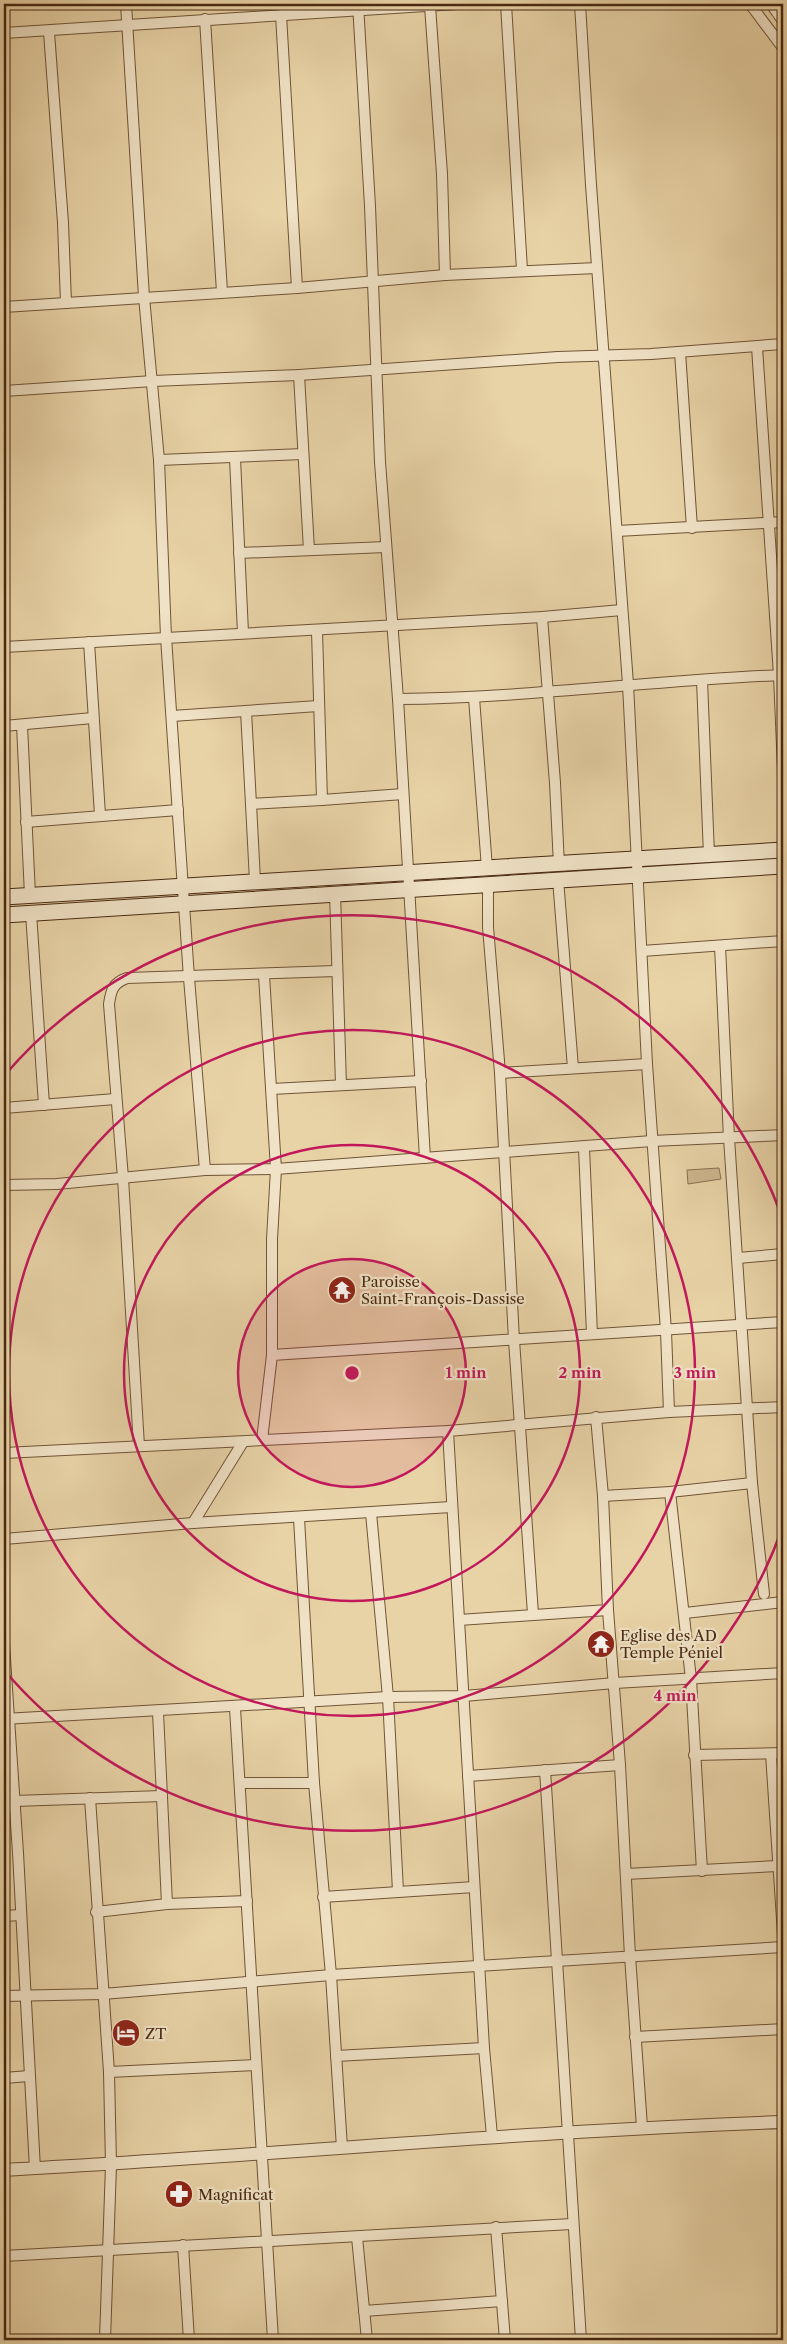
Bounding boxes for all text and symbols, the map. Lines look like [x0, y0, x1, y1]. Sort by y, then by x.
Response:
place label: Paroisse Saint-François-Dassise [361, 1272, 525, 1308]
temple icon: Paroisse Saint-François-Dassise [327, 1275, 357, 1305]
text: 1 min [445, 1363, 487, 1382]
text: 2 min [558, 1363, 602, 1382]
text: 3 min [674, 1363, 717, 1382]
centre of rings [343, 1364, 361, 1382]
place label: Eglise des AD Temple Péniel [620, 1626, 724, 1662]
temple icon: Eglise des AD Temple Péniel [586, 1629, 616, 1659]
text: 4 min [653, 1686, 697, 1705]
hotel icon: ZT [111, 2018, 141, 2048]
place label: ZT [145, 2024, 167, 2043]
pharmacy icon: Magnificat [164, 2179, 194, 2209]
place label: Magnificat [198, 2185, 274, 2204]

